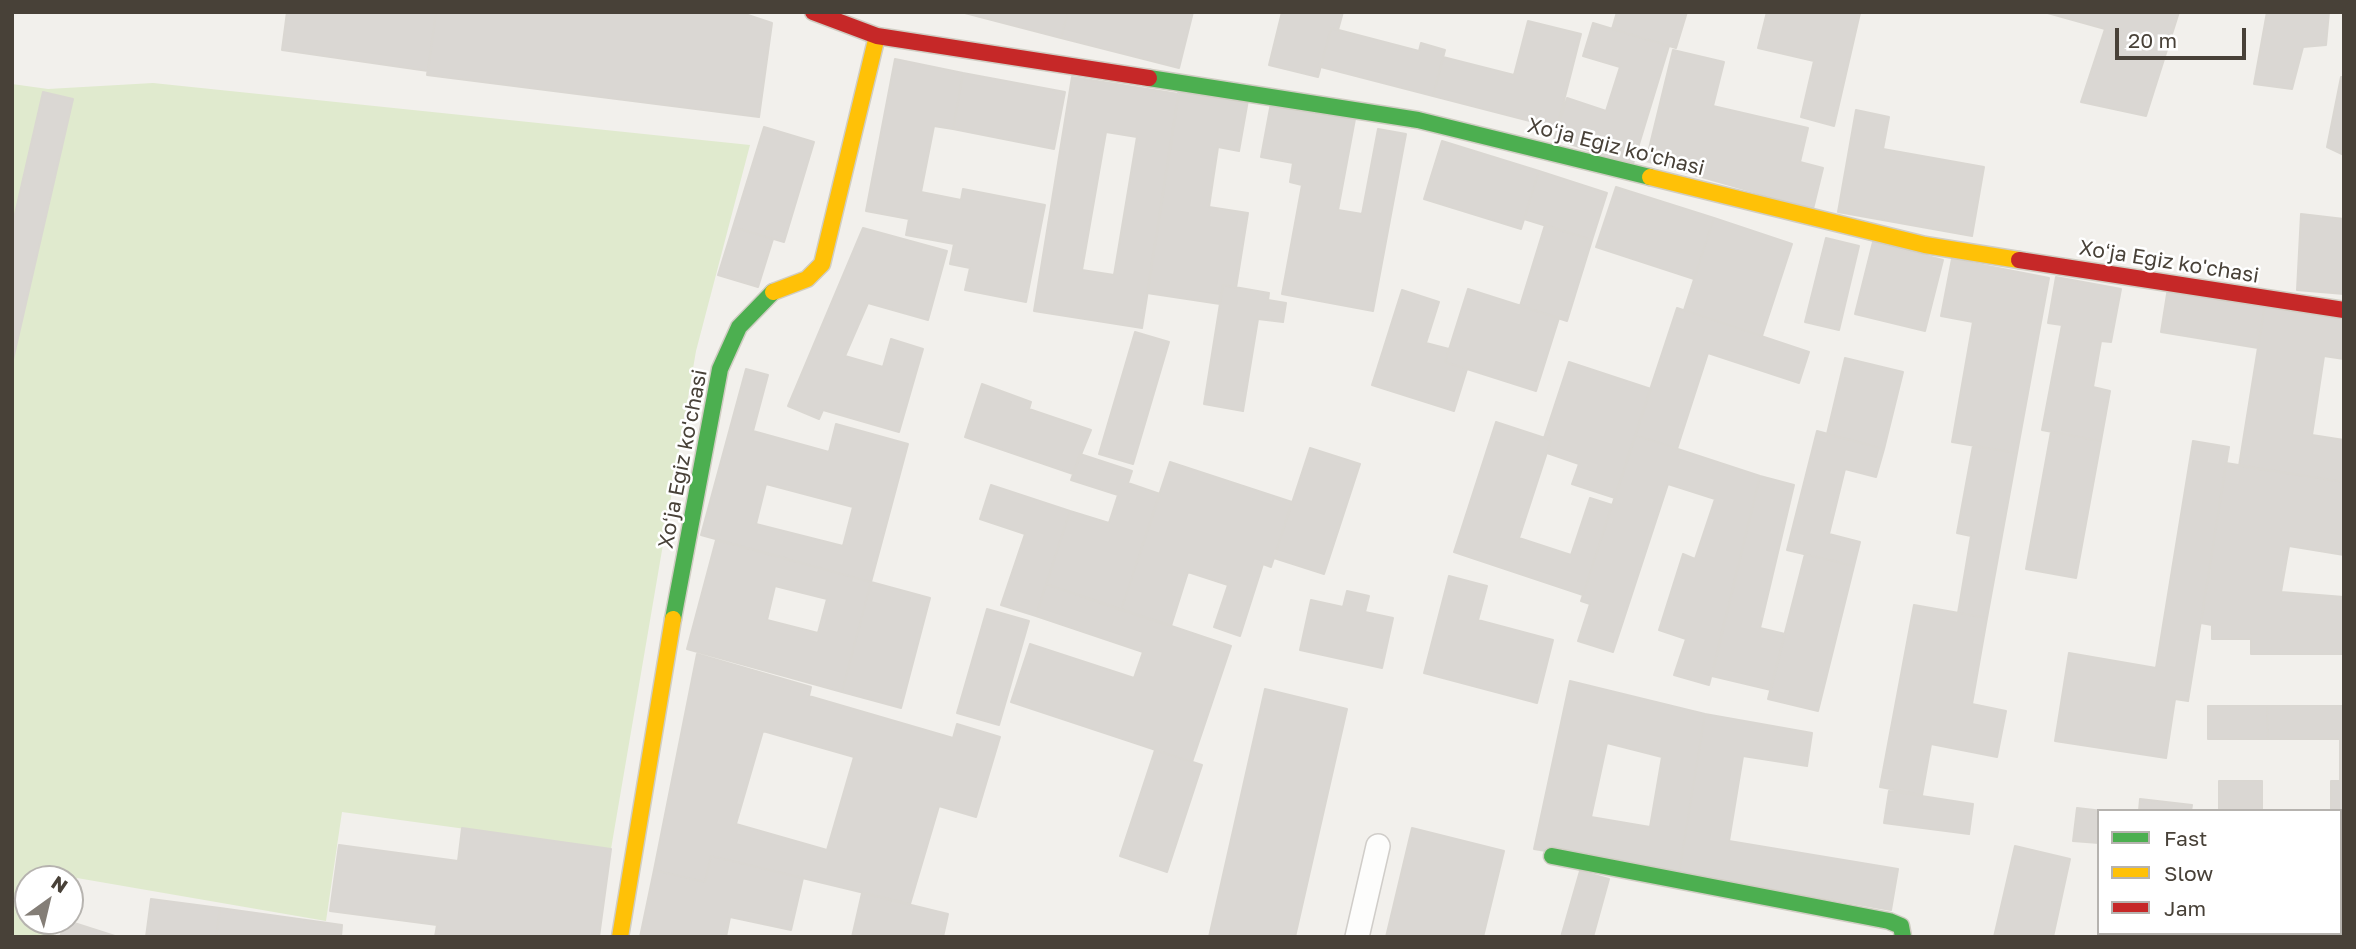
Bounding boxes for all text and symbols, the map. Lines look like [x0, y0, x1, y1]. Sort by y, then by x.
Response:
scale bar [2118, 14, 2249, 58]
text: 20 m [2128, 27, 2177, 53]
street label: Xoʻja Egiz ko'chasi [1525, 113, 1707, 181]
street label: Xoʻja Egiz ko'chasi [2077, 235, 2261, 289]
street label: Xoʻja Egiz ko'chasi [653, 367, 713, 551]
legend [2097, 809, 2342, 935]
text: Fast [2164, 825, 2207, 851]
text: Slow [2164, 860, 2213, 886]
north arrow [14, 865, 84, 935]
text: N [47, 870, 72, 897]
text: Jam [2164, 895, 2206, 921]

